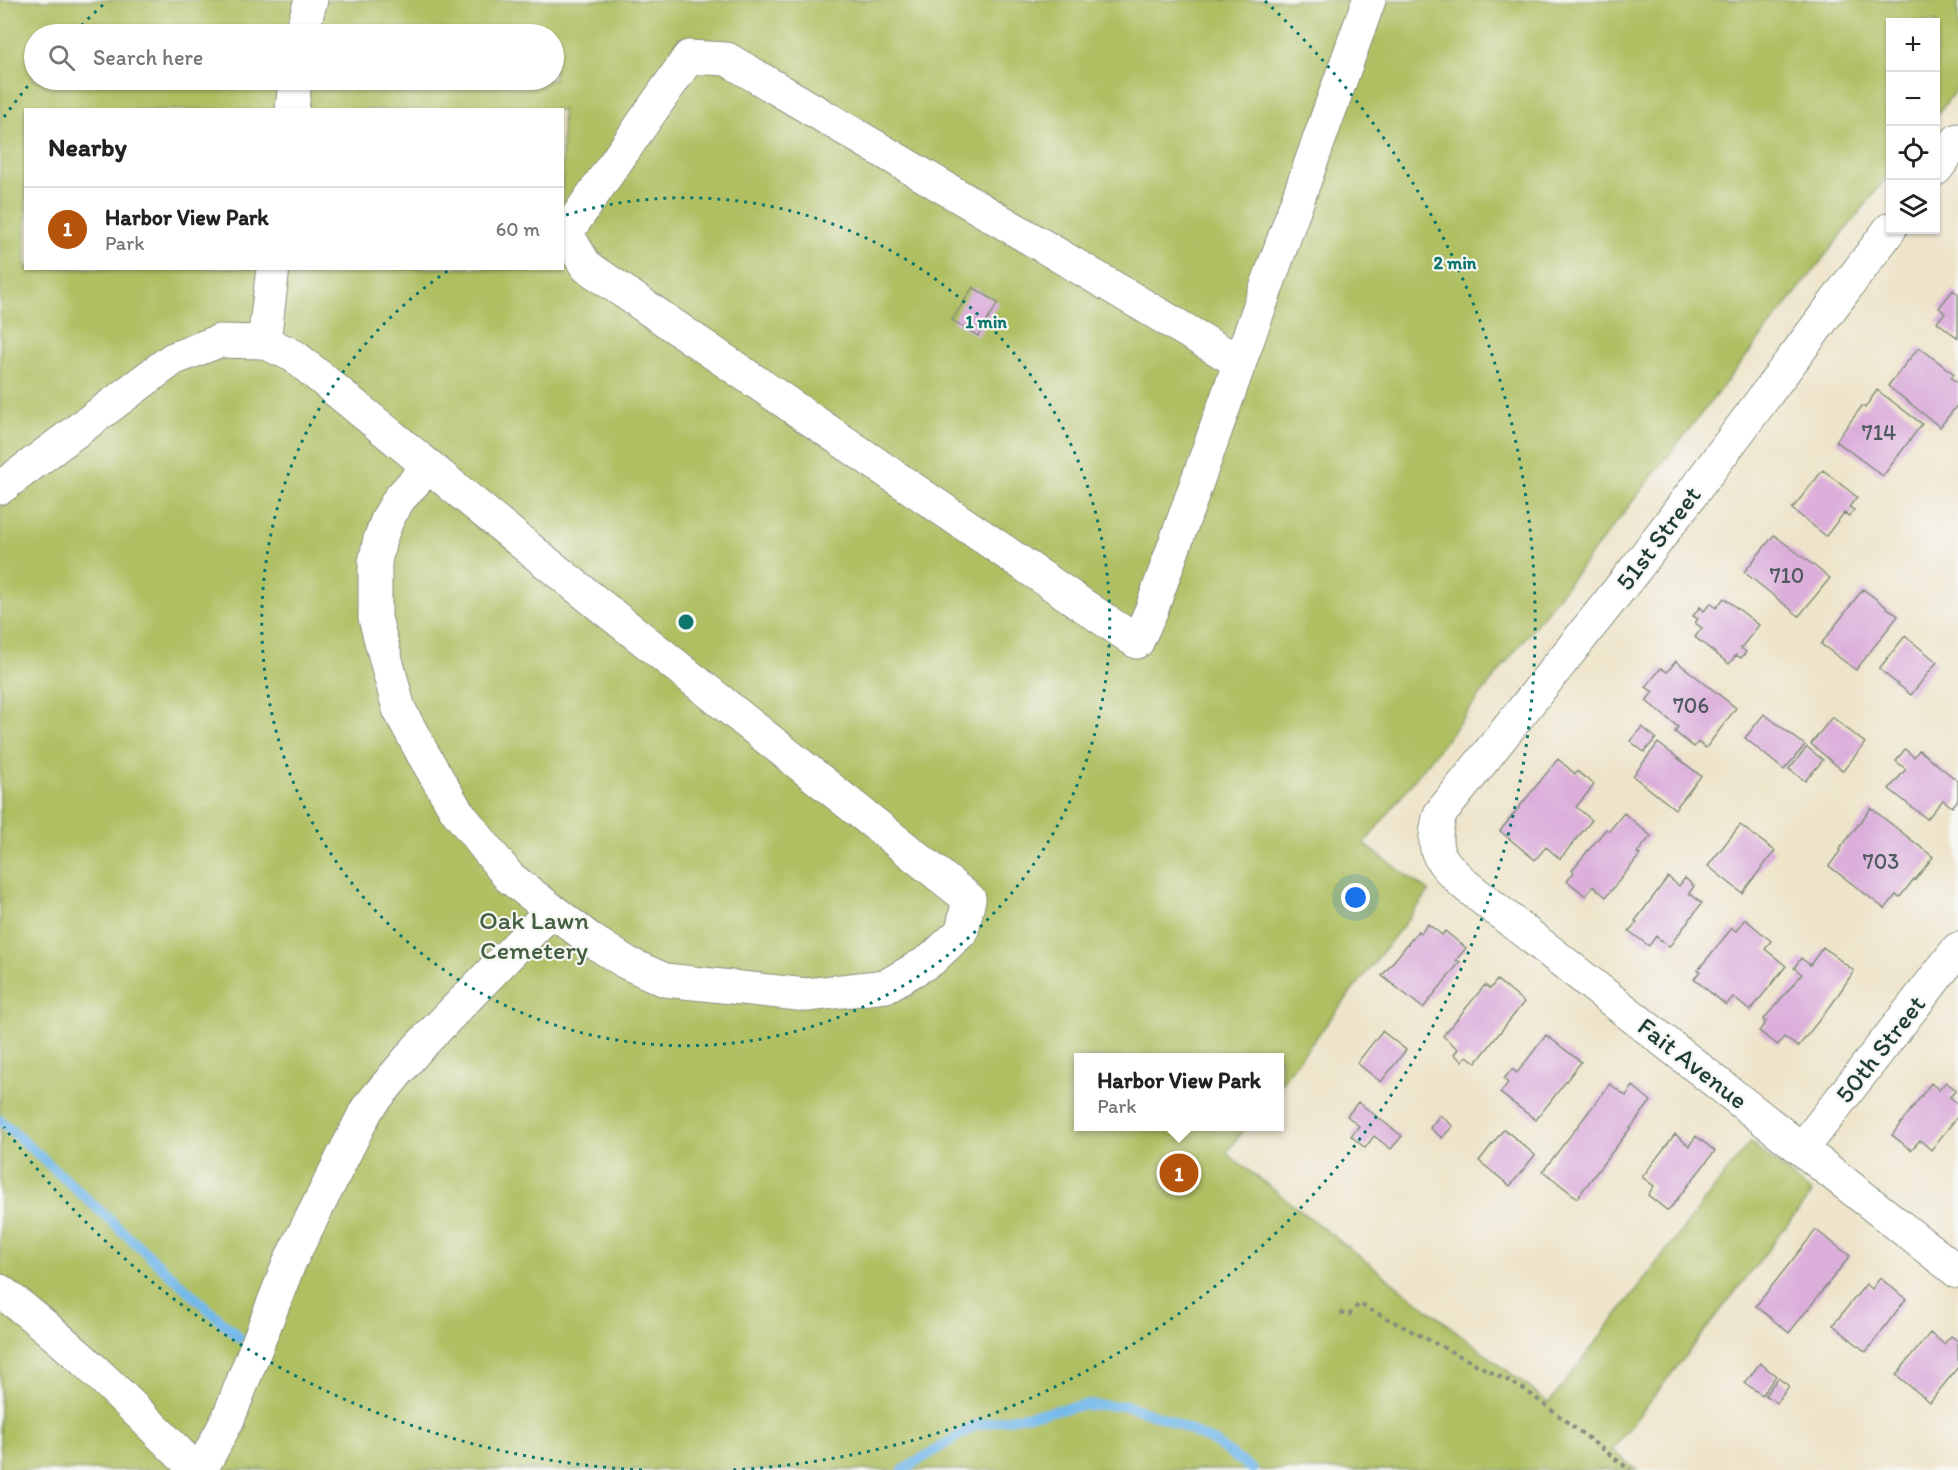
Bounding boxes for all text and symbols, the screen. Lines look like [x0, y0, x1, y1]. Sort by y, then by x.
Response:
map controls [1886, 18, 1940, 234]
button: + [1886, 18, 1940, 72]
search box [24, 24, 564, 90]
icon: search [45, 41, 78, 74]
text: Search here [93, 44, 203, 71]
button: − [1886, 72, 1940, 126]
button: locate [1886, 126, 1940, 180]
text: Nearby [48, 131, 127, 163]
button: layers [1886, 180, 1940, 234]
text: Harbor View Park [105, 204, 269, 231]
text: 1 [63, 217, 72, 241]
text: 60 m [496, 217, 540, 241]
text: Park [105, 231, 144, 255]
text: 2 min [1434, 252, 1477, 274]
text: 1 min [965, 311, 1007, 333]
house number: 714 [1862, 419, 1896, 446]
street label: 51st Street [1608, 479, 1708, 596]
house number: 710 [1770, 562, 1804, 589]
centre of rings [676, 612, 696, 632]
house number: 706 [1673, 692, 1709, 719]
house number: 703 [1863, 848, 1899, 875]
your location [1341, 883, 1370, 912]
park label: Oak Lawn Cemetery [479, 904, 589, 966]
street label: 50th Street [1828, 989, 1932, 1109]
street label: Fait Avenue [1632, 1010, 1754, 1116]
popup [1074, 1053, 1284, 1131]
text: Harbor View Park [1097, 1067, 1261, 1094]
text: Park [1097, 1094, 1136, 1118]
pin: 1 [1160, 1150, 1198, 1196]

